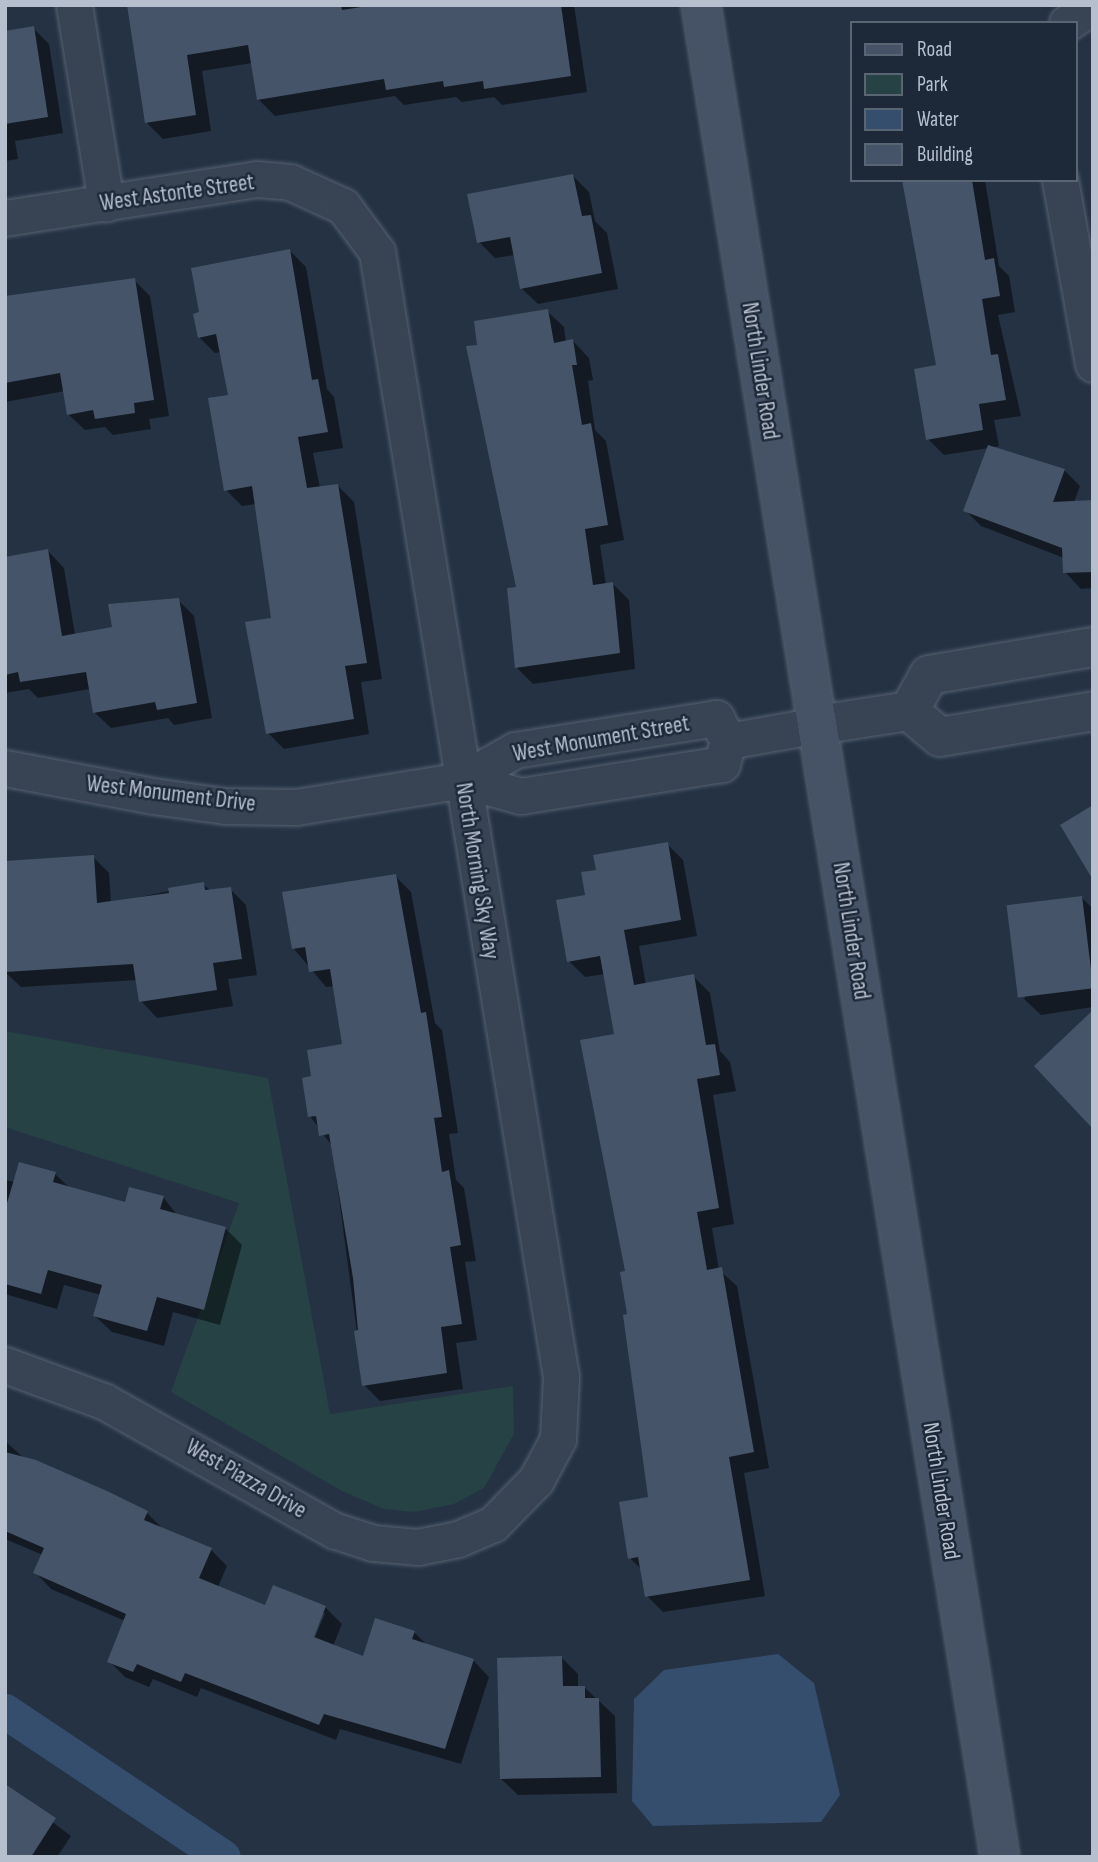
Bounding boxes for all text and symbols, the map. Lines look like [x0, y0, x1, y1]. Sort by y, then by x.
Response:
legend [850, 21, 1077, 182]
text: Road [917, 37, 952, 62]
text: Park [917, 72, 948, 97]
text: Water [917, 107, 959, 132]
text: Building [917, 142, 973, 167]
street label: West Astonte Street [98, 169, 256, 217]
street label: North Linder Road [736, 300, 784, 442]
street label: West Monument Street [511, 710, 691, 768]
street label: West Monument Drive [85, 770, 257, 818]
street label: North Morning Sky Way [449, 781, 505, 961]
street label: North Linder Road [827, 860, 875, 1002]
street label: North Linder Road [917, 1420, 965, 1562]
street label: West Piazza Drive [181, 1433, 311, 1525]

